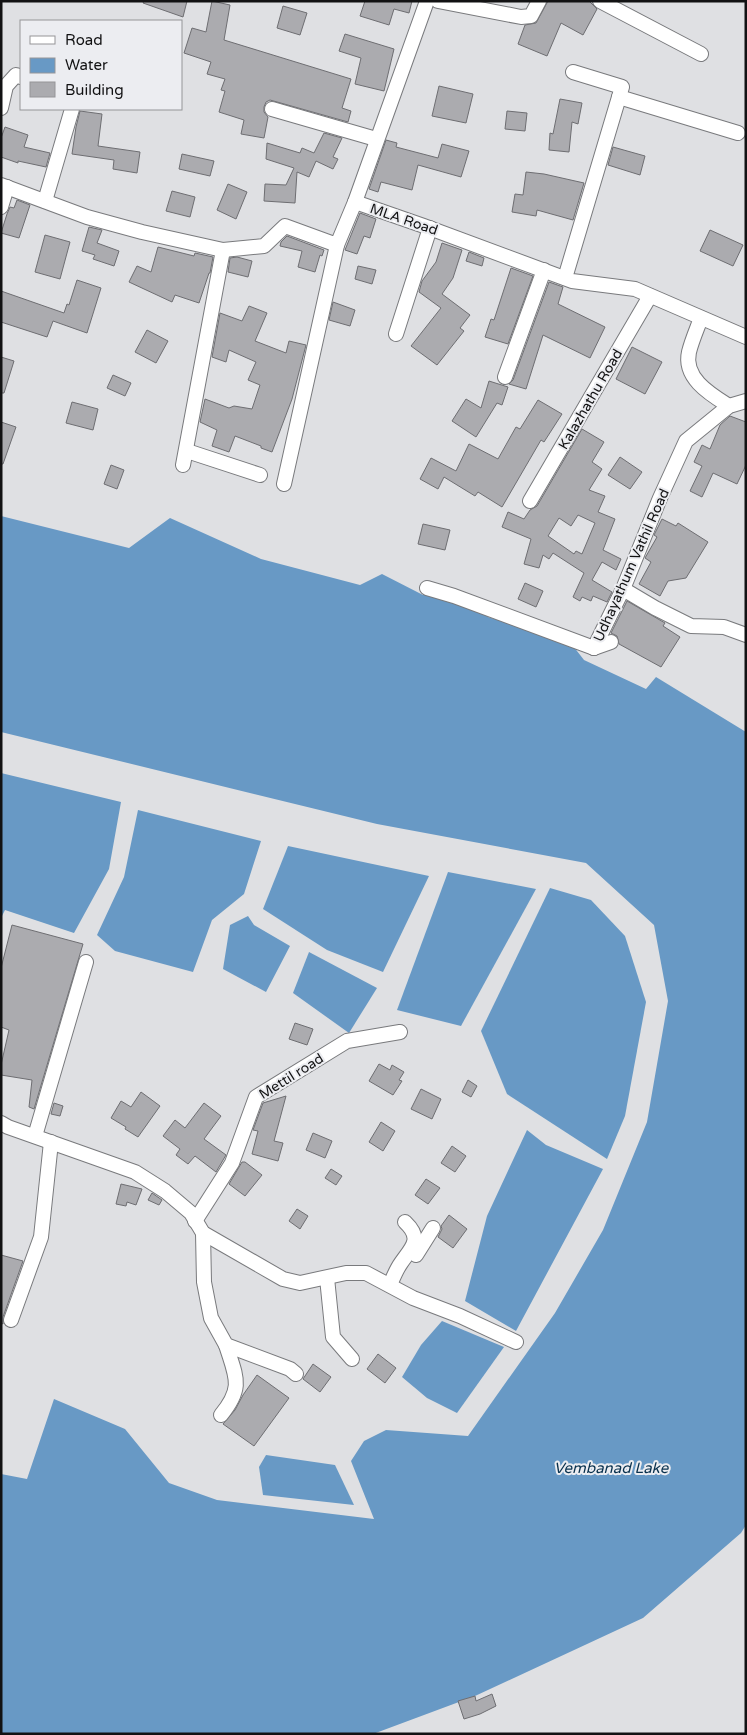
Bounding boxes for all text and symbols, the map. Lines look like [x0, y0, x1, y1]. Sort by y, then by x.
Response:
legend [20, 20, 182, 110]
text: Road [65, 31, 103, 49]
text: Water [65, 56, 108, 74]
text: Building [65, 81, 124, 99]
street label: MLA Road [368, 200, 440, 239]
street label: Kalazhathu Road [555, 346, 626, 452]
street label: Udhayathum Vathil Road [590, 486, 673, 644]
street label: Mettil road [256, 1050, 327, 1103]
water label: Vembanad Lake [554, 1459, 670, 1477]

